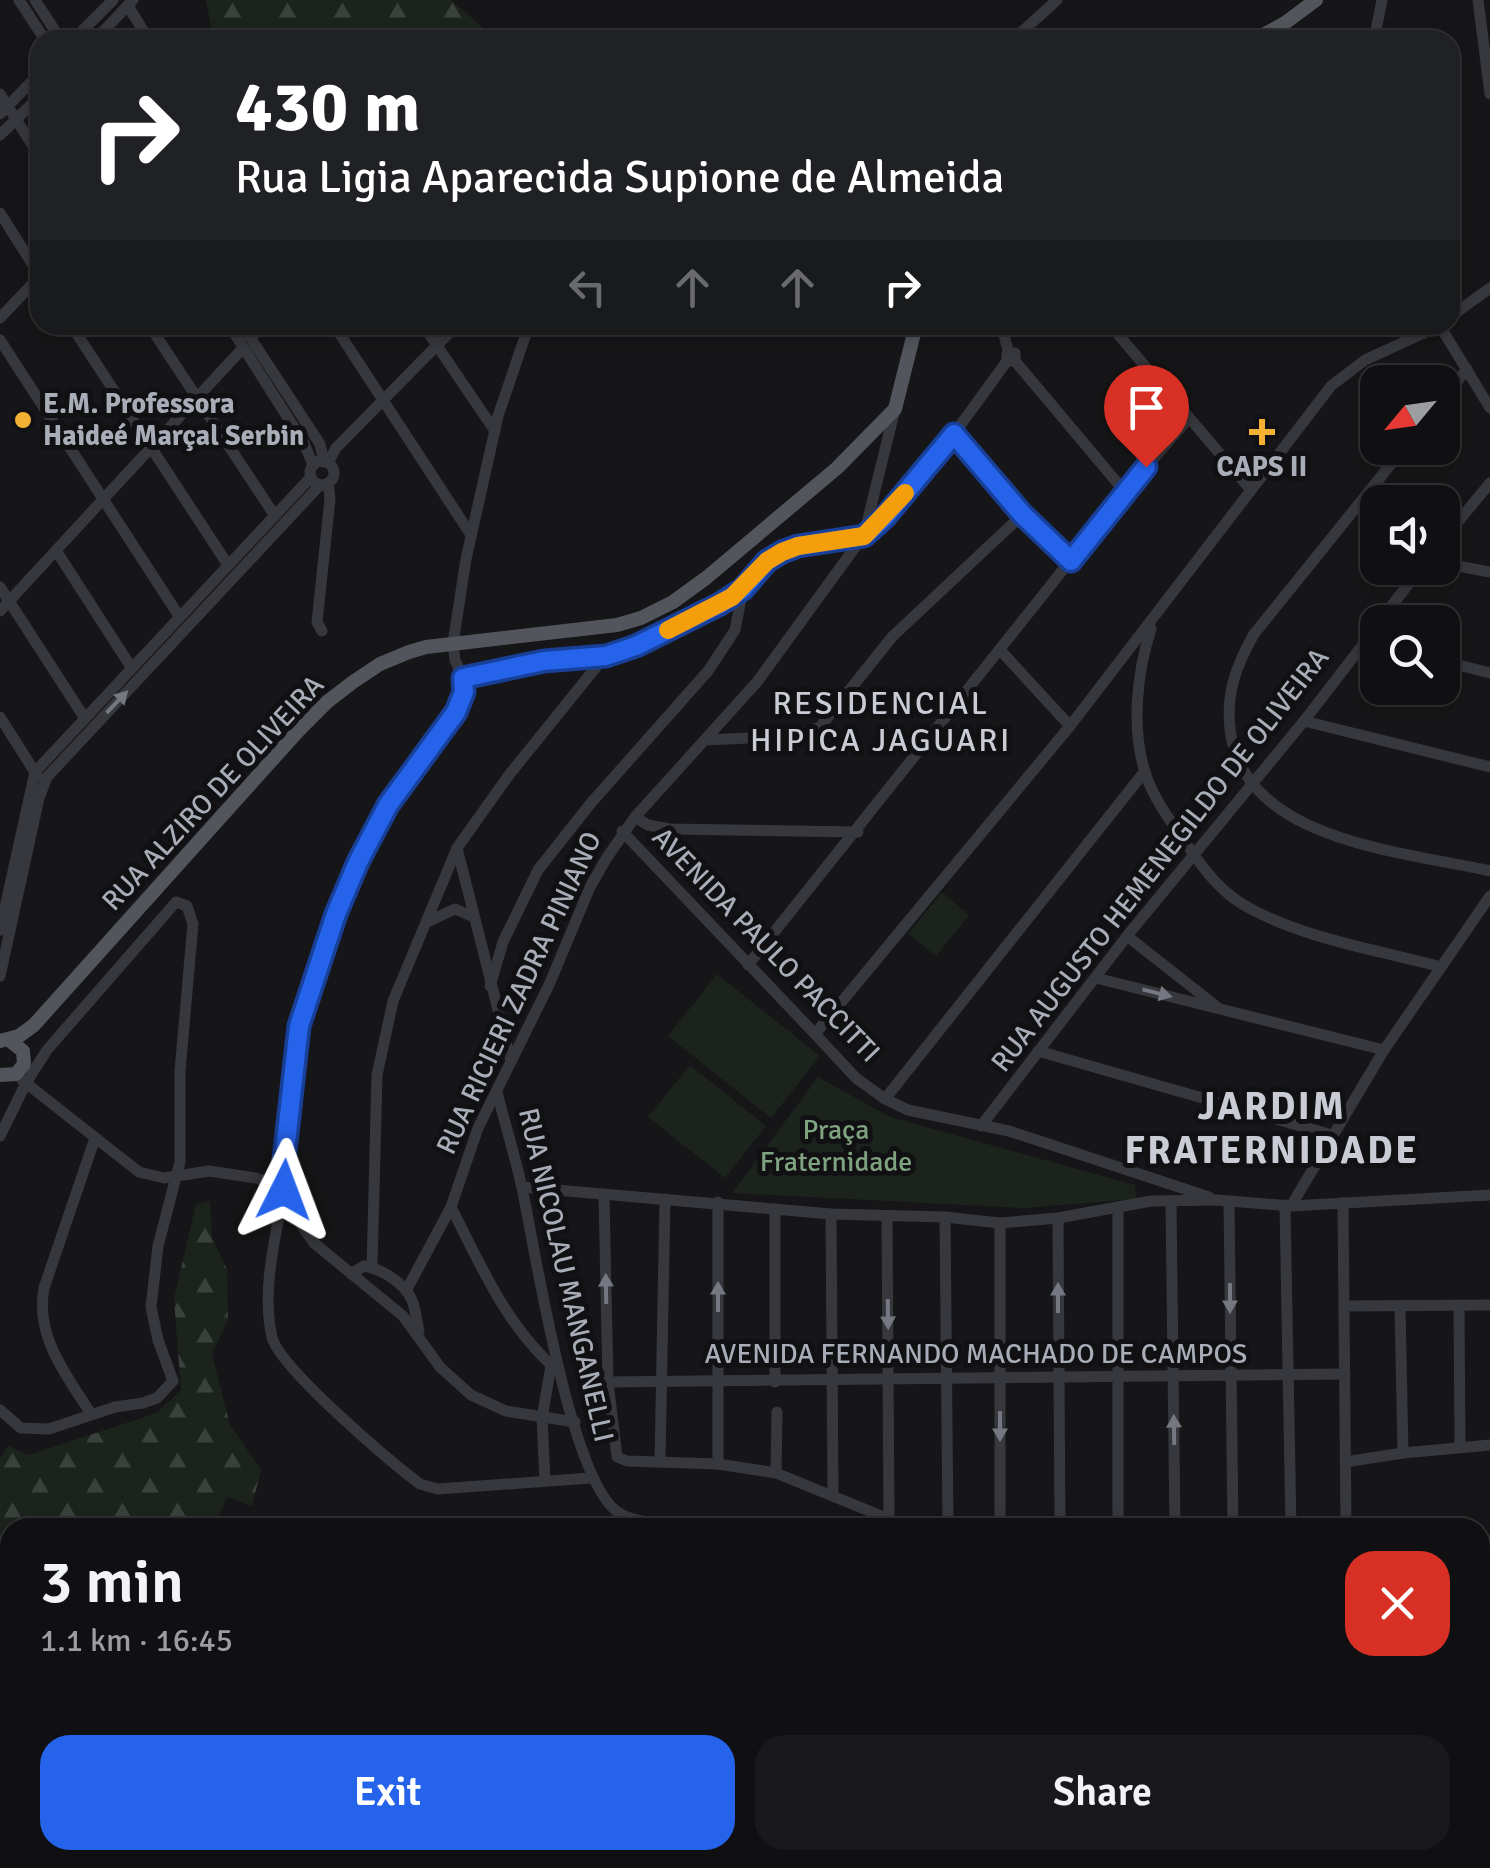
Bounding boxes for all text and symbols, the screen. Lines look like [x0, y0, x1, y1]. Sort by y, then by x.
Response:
text: 430 m [235, 64, 420, 150]
icon: right [70, 70, 200, 200]
text: Rua Ligia Aparecida Supione de Almeida [235, 150, 1004, 205]
icon: left [560, 260, 615, 315]
icon: ahead [665, 260, 720, 315]
icon: ahead [770, 260, 825, 315]
icon: right [875, 260, 930, 315]
pin [1104, 365, 1189, 468]
north arrow [1360, 365, 1460, 465]
map controls [1360, 365, 1460, 705]
icon: arrive [1119, 380, 1174, 435]
place label: E.M. Professora Haideé Marçal Serbin [43, 387, 304, 453]
marker: E.M. Professora Haideé Marçal Serbin [12, 409, 34, 431]
marker: CAPS II [1249, 419, 1275, 445]
place label: CAPS II [1217, 450, 1307, 484]
button: sound [1360, 485, 1460, 585]
button: search [1360, 605, 1460, 705]
street label: RUA AUGUSTO HEMENEGILDO DE OLIVEIRA [984, 641, 1336, 1079]
street label: RUA ALZIRO DE OLIVEIRA [95, 668, 331, 918]
district label: RESIDENCIAL HIPICA JAGUARI [750, 684, 1012, 760]
one-way arrow [105, 691, 128, 715]
street label: AVENIDA PAULO PACCITTI [645, 821, 887, 1069]
street label: RUA RICIERI ZADRA PINIANO [429, 826, 609, 1160]
one-way arrow [1142, 986, 1173, 1001]
district label: JARDIM FRATERNIDADE [1125, 1083, 1419, 1174]
street label: RUA NICOLAU MANGANELLI [511, 1105, 621, 1445]
park label: Praça Fraternidade [760, 1113, 912, 1179]
position arrow [232, 1138, 336, 1242]
one-way arrow [597, 1272, 613, 1304]
one-way arrow [710, 1280, 726, 1312]
one-way arrow [1050, 1282, 1066, 1314]
one-way arrow [1222, 1283, 1238, 1315]
one-way arrow [880, 1298, 896, 1330]
street label: AVENIDA FERNANDO MACHADO DE CAMPOS [705, 1337, 1247, 1371]
one-way arrow [992, 1410, 1008, 1442]
one-way arrow [1166, 1414, 1182, 1446]
text: 3 min [40, 1546, 184, 1620]
button: close [1345, 1551, 1450, 1656]
text: 1.1 km · 16:45 [40, 1621, 233, 1660]
button: Exit [40, 1735, 735, 1850]
button: Share [755, 1735, 1450, 1850]

